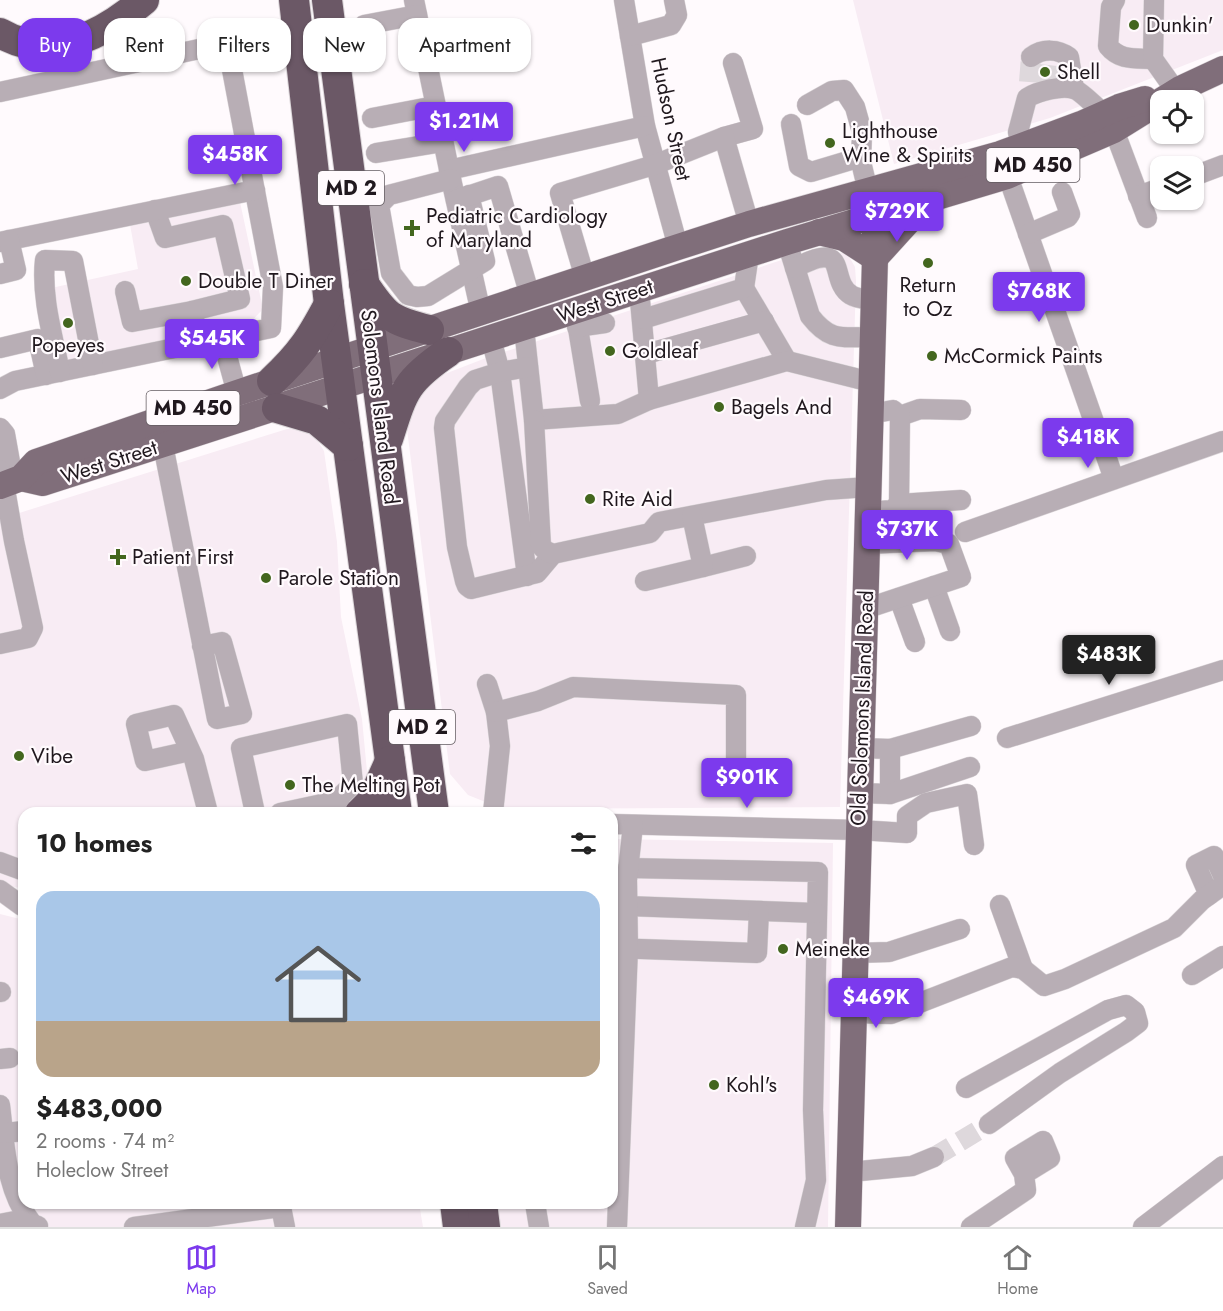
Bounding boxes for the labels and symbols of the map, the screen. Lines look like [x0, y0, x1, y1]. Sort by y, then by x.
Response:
place label: Dunkin' [1146, 10, 1213, 40]
marker: Dunkin' [1127, 18, 1141, 32]
street label: Hudson Street [643, 55, 699, 183]
place label: Shell [1057, 57, 1100, 87]
marker: Shell [1038, 65, 1052, 79]
pin: $1.21M [415, 102, 513, 153]
place label: Lighthouse Wine & Spirits [842, 116, 972, 170]
pin: $458K [193, 135, 277, 186]
marker: Lighthouse Wine & Spirits [823, 136, 837, 150]
road number: MD 450 [986, 148, 1080, 182]
road number: MD 2 [318, 171, 384, 205]
pin: $729K [855, 192, 939, 243]
place label: Pediatric Cardiology of Maryland [426, 201, 608, 255]
marker: Pediatric Cardiology of Maryland [403, 219, 421, 237]
marker: Return to Oz [921, 256, 935, 270]
place label: Double T Diner [198, 266, 334, 296]
place label: Return to Oz [900, 270, 956, 324]
street label: West Street [553, 271, 657, 331]
pin: $768K [997, 272, 1081, 323]
marker: Double T Diner [179, 274, 193, 288]
street label: Solomons Island Road [353, 308, 407, 506]
marker: Popeyes [61, 316, 75, 330]
pin: $545K [170, 319, 254, 370]
place label: Popeyes [31, 330, 105, 360]
place label: Goldleaf [622, 336, 699, 366]
place label: McCormick Paints [944, 341, 1103, 371]
marker: Goldleaf [603, 344, 617, 358]
marker: McCormick Paints [925, 349, 939, 363]
road number: MD 450 [146, 391, 240, 425]
place label: Bagels And [731, 392, 832, 422]
marker: Bagels And [712, 400, 726, 414]
pin: $418K [1046, 418, 1130, 469]
street label: West Street [57, 432, 161, 492]
place label: Rite Aid [602, 484, 673, 514]
marker: Rite Aid [583, 492, 597, 506]
pin: $737K [865, 510, 949, 561]
place label: Patient First [132, 542, 233, 572]
marker: Patient First [109, 548, 127, 566]
place label: Parole Station [278, 563, 399, 593]
marker: Parole Station [259, 571, 273, 585]
street label: Old Solomons Island Road [843, 590, 881, 826]
pin: $483K [1067, 635, 1151, 686]
road number: MD 2 [389, 710, 455, 744]
place label: Vibe [31, 741, 73, 771]
marker: Vibe [12, 749, 26, 763]
pin: $901K [705, 758, 789, 809]
place label: The Melting Pot [302, 770, 440, 800]
marker: The Melting Pot [283, 778, 297, 792]
place label: Meineke [795, 934, 870, 964]
marker: Meineke [776, 942, 790, 956]
pin: $469K [834, 978, 918, 1029]
place label: Kohl's [726, 1070, 777, 1100]
marker: Kohl's [707, 1078, 721, 1092]

